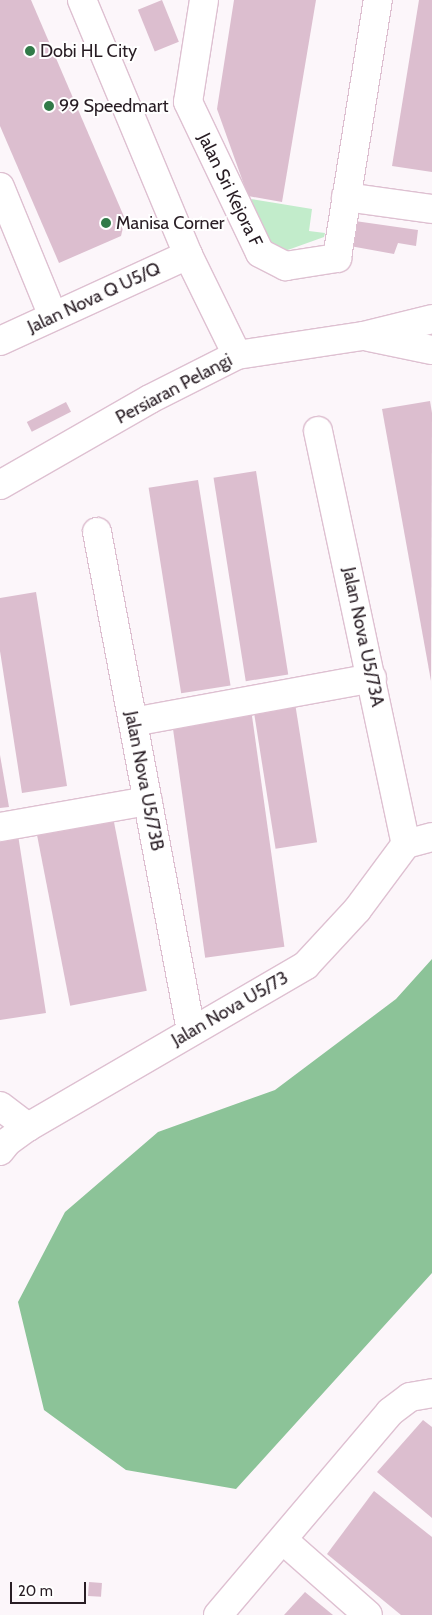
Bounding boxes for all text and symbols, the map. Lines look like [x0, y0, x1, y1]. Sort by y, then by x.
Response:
place label: Dobi HL City [40, 40, 137, 62]
marker: Dobi HL City [24, 45, 36, 57]
place label: 99 Speedmart [59, 95, 169, 117]
marker: 99 Speedmart [43, 100, 55, 112]
street label: Jalan Sri Kejora F [193, 129, 267, 251]
place label: Manisa Corner [116, 212, 225, 234]
marker: Manisa Corner [100, 217, 112, 229]
street label: Jalan Nova Q U5/Q [24, 258, 164, 338]
street label: Persiaran Pelangi [112, 349, 236, 429]
street label: Jalan Nova U5/73A [338, 565, 388, 709]
street label: Jalan Nova U5/73B [120, 709, 168, 853]
street label: Jalan Nova U5/73 [168, 967, 292, 1051]
scale bar [12, 1572, 89, 1604]
text: 20 m [18, 1582, 53, 1600]

